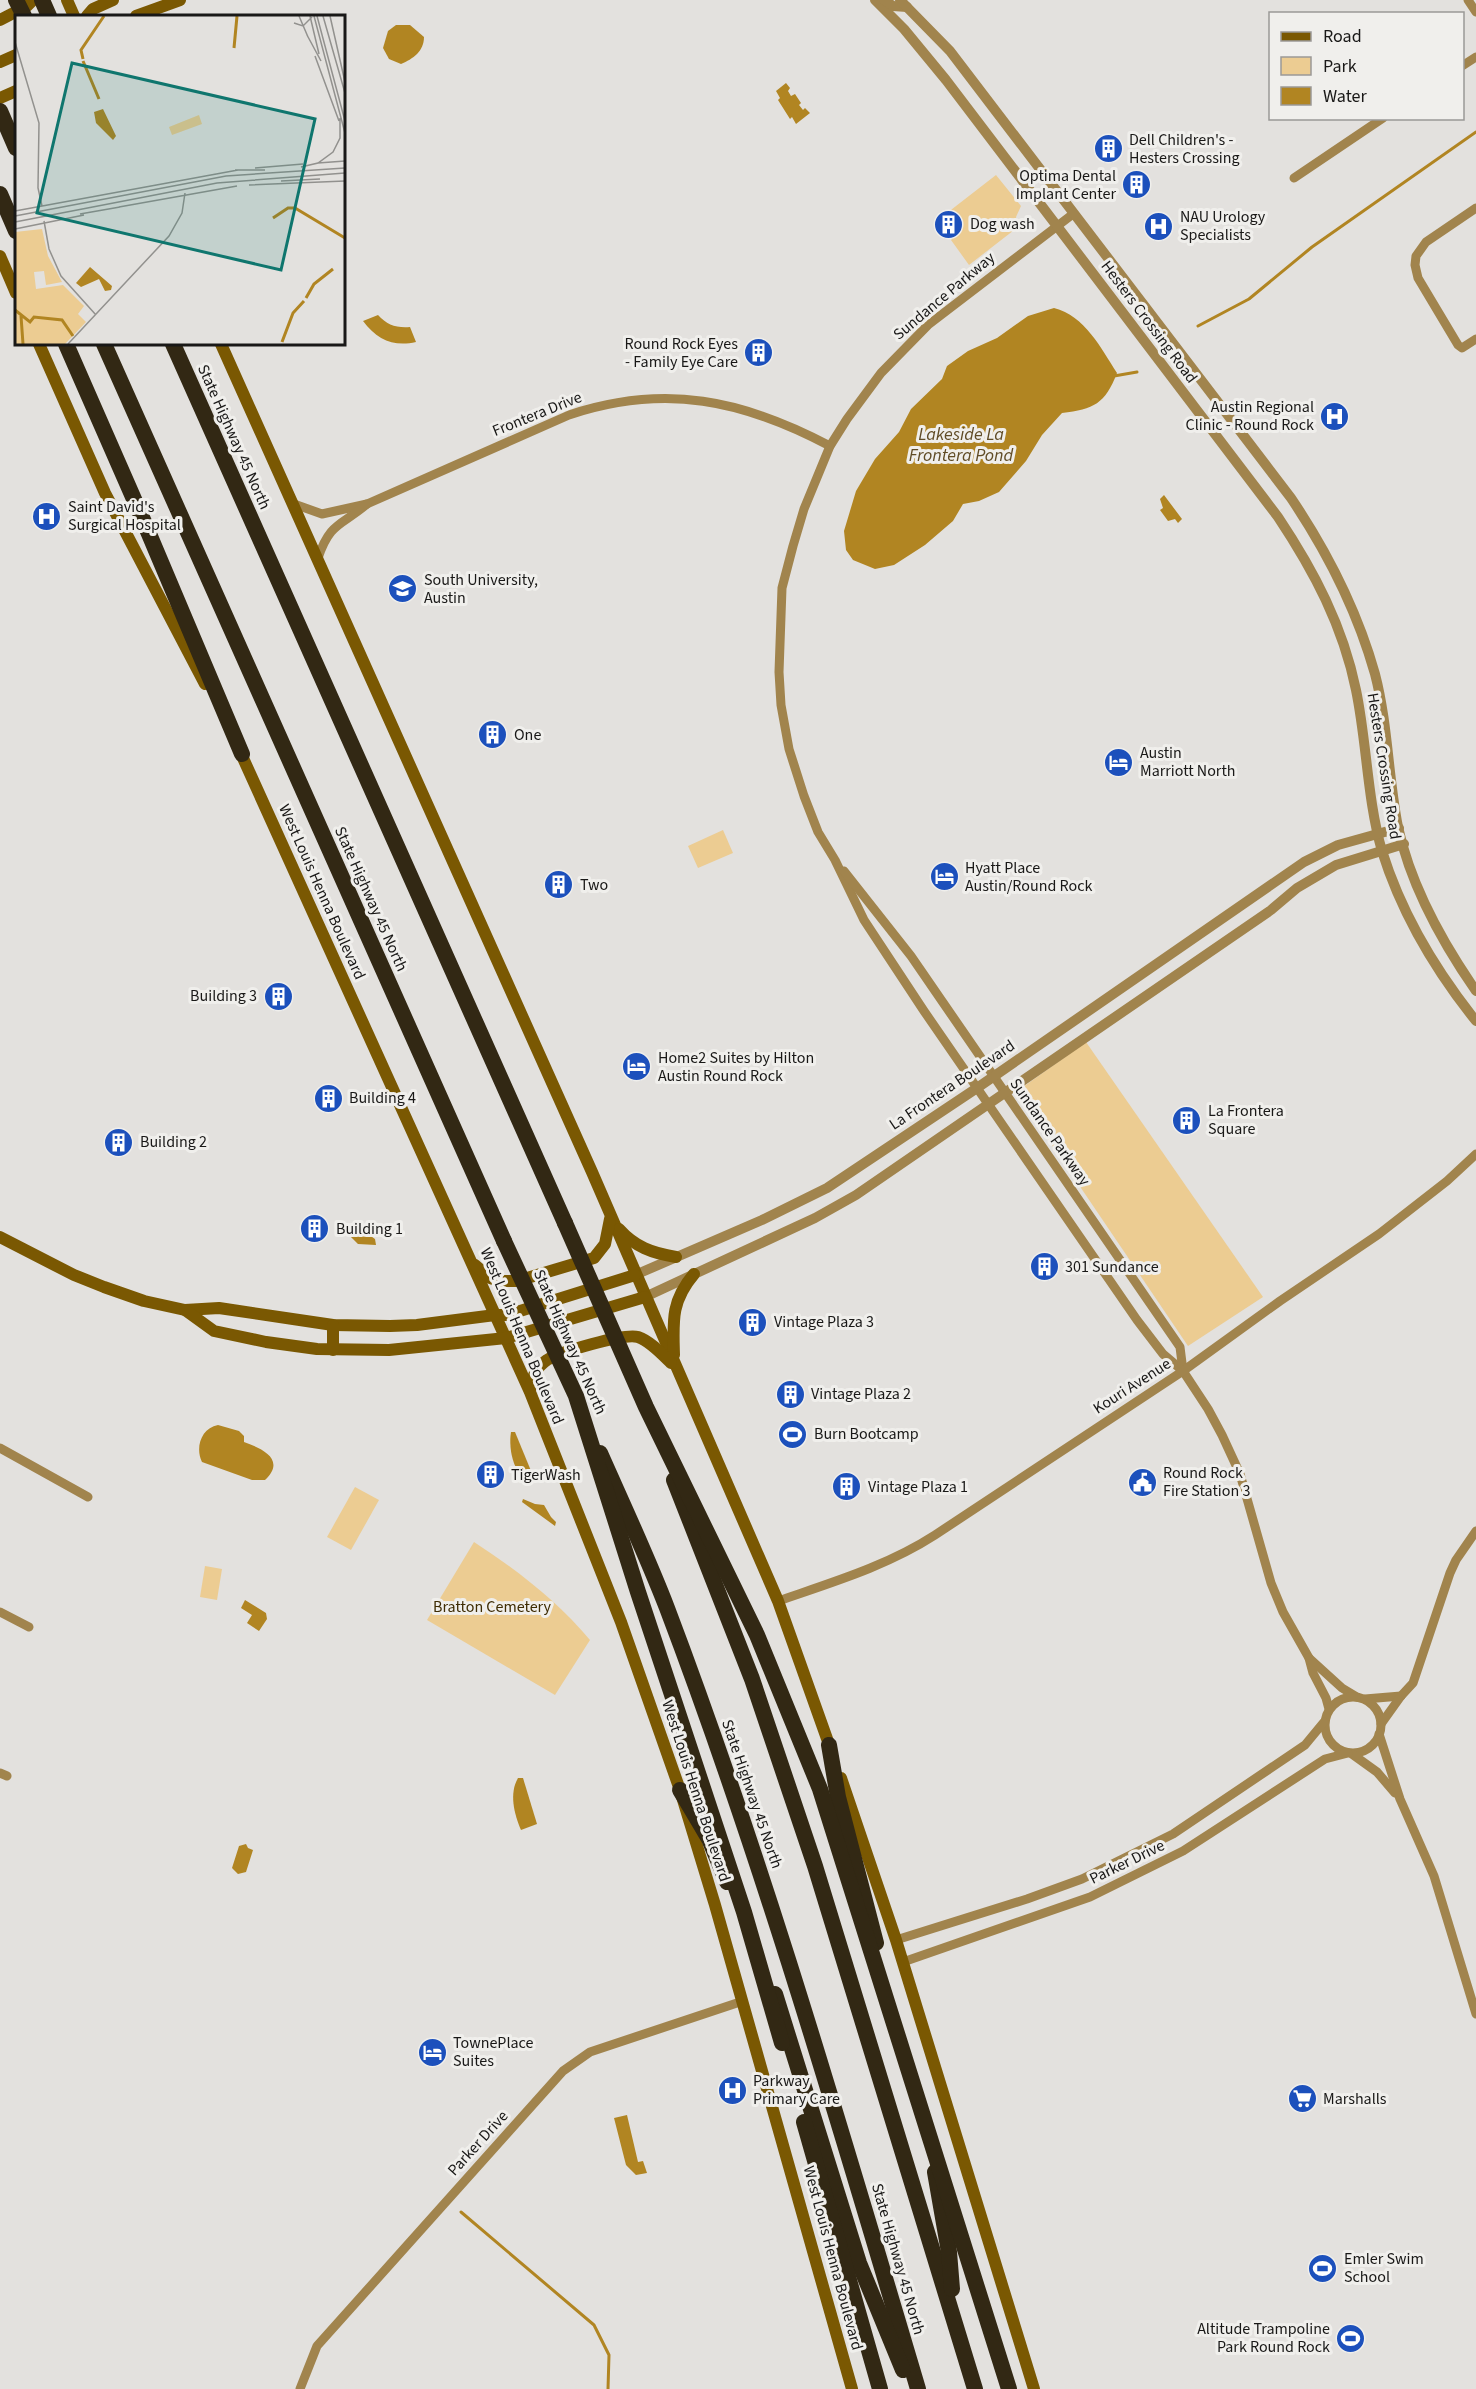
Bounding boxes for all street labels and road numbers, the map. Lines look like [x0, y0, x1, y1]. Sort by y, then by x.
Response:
street label: Sundance Parkway [888, 247, 1000, 345]
street label: Hesters Crossing Road [1096, 256, 1202, 388]
street label: State Highway 45 North [192, 361, 276, 513]
street label: Frontera Drive [489, 386, 585, 442]
street label: Hesters Crossing Road [1362, 691, 1406, 841]
street label: West Louis Henna Boulevard [273, 801, 371, 983]
street label: State Highway 45 North [329, 823, 413, 975]
street label: La Frontera Boulevard [885, 1035, 1019, 1135]
street label: Sundance Parkway [1005, 1074, 1096, 1191]
street label: West Louis Henna Boulevard [475, 1244, 569, 1428]
street label: State Highway 45 North [528, 1266, 612, 1418]
street label: Kouri Avenue [1089, 1353, 1175, 1419]
street label: West Louis Henna Boulevard [656, 1697, 736, 1885]
street label: State Highway 45 North [716, 1716, 788, 1872]
street label: Parker Drive [1086, 1834, 1168, 1890]
street label: Parker Drive [443, 2106, 513, 2180]
street label: West Louis Henna Boulevard [798, 2163, 868, 2353]
street label: State Highway 45 North [866, 2181, 930, 2337]

